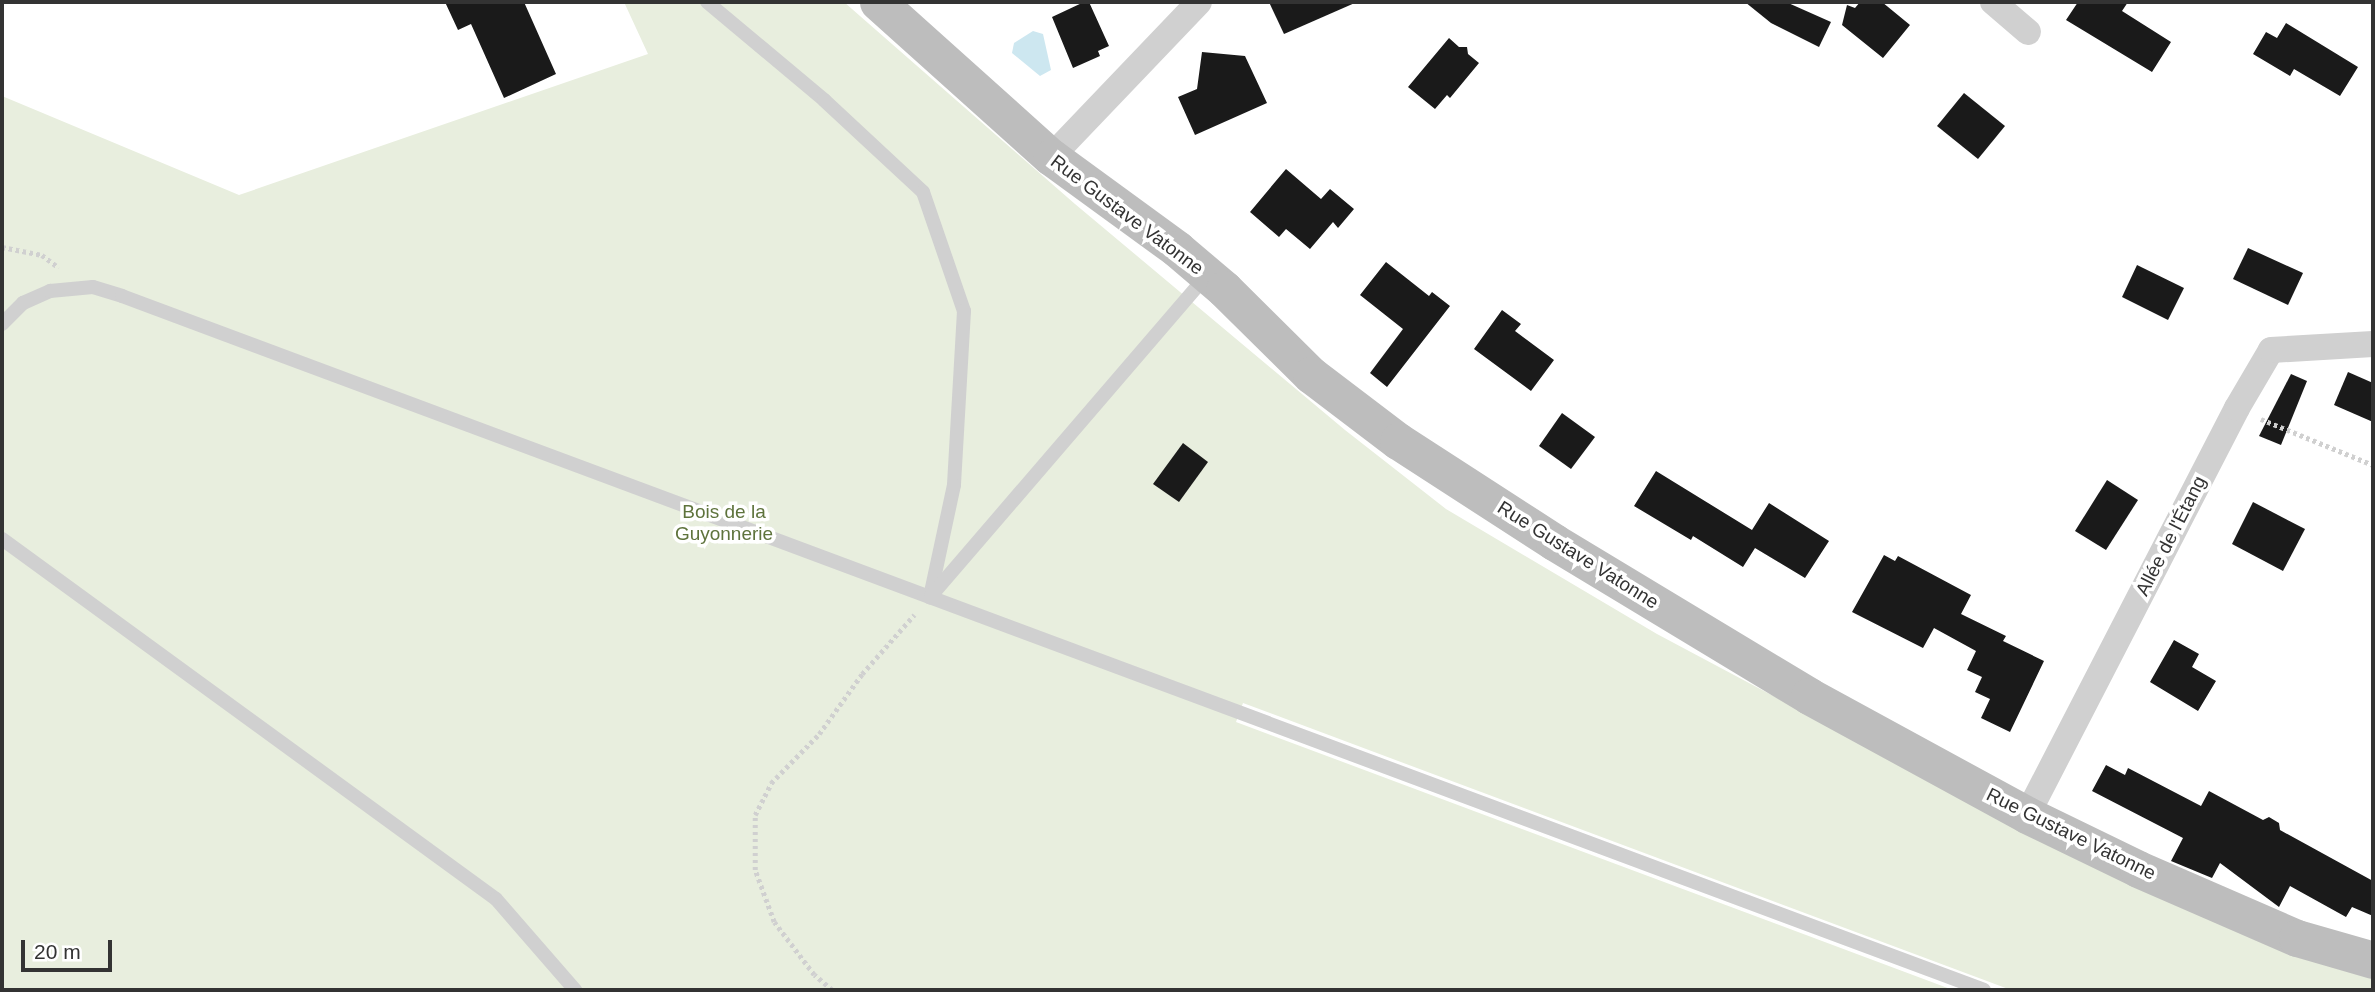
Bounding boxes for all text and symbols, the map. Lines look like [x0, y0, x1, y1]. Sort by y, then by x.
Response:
street label: Rue Gustave Vatonne [1046, 150, 1208, 280]
street label: Allée de l'Étang [2131, 472, 2211, 600]
street label: Rue Gustave Vatonne [1493, 496, 1663, 614]
park label: Bois de la Guyonnerie [675, 501, 773, 545]
street label: Rue Gustave Vatonne [1983, 783, 2159, 885]
scale bar [24, 926, 116, 970]
text: 20 m [34, 940, 81, 963]

